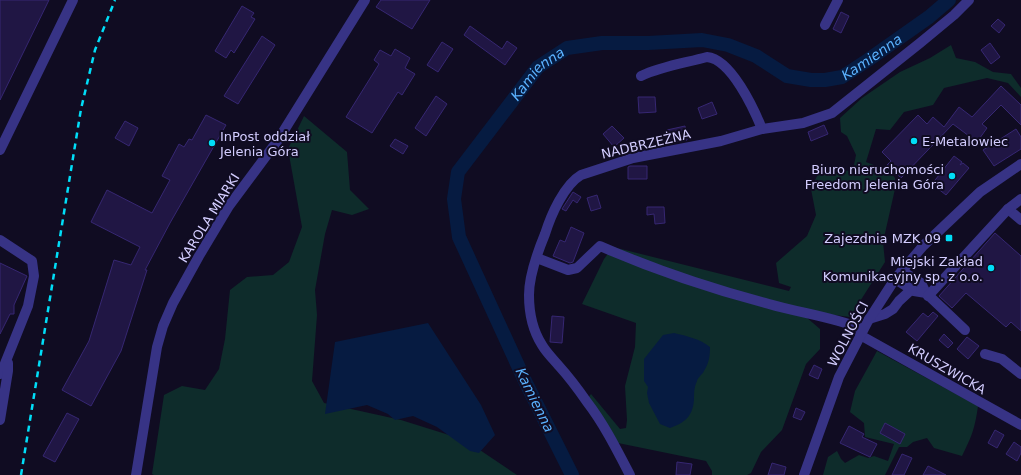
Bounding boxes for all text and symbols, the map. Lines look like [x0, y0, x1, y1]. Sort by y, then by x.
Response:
water label: Kamienna [838, 31, 905, 83]
water label: Kamienna [507, 44, 567, 104]
street label: NADBRZEŻNA [600, 126, 692, 162]
place label: InPost oddział Jelenia Góra [219, 129, 310, 159]
place label: E-Metalowiec [922, 134, 1008, 149]
marker: E-Metalowiec [909, 136, 919, 146]
marker: InPost oddział Jelenia Góra [207, 138, 217, 148]
place label: Biuro nieruchomości Freedom Jelenia Góra [805, 162, 944, 192]
street label: KAROLA MIARKI [176, 171, 242, 265]
marker: Biuro nieruchomości Freedom Jelenia Góra [947, 171, 957, 181]
place label: Zajezdnia MZK 09 [824, 231, 941, 246]
marker: Zajezdnia MZK 09 [944, 233, 954, 243]
place label: Miejski Zakład Komunikacyjny sp. z o.o. [823, 254, 983, 284]
marker: Miejski Zakład Komunikacyjny sp. z o.o. [986, 263, 996, 273]
street label: WOLNOŚCI [825, 299, 871, 369]
street label: KRUSZWICKA [905, 341, 989, 397]
water label: Kamienna [513, 365, 557, 435]

